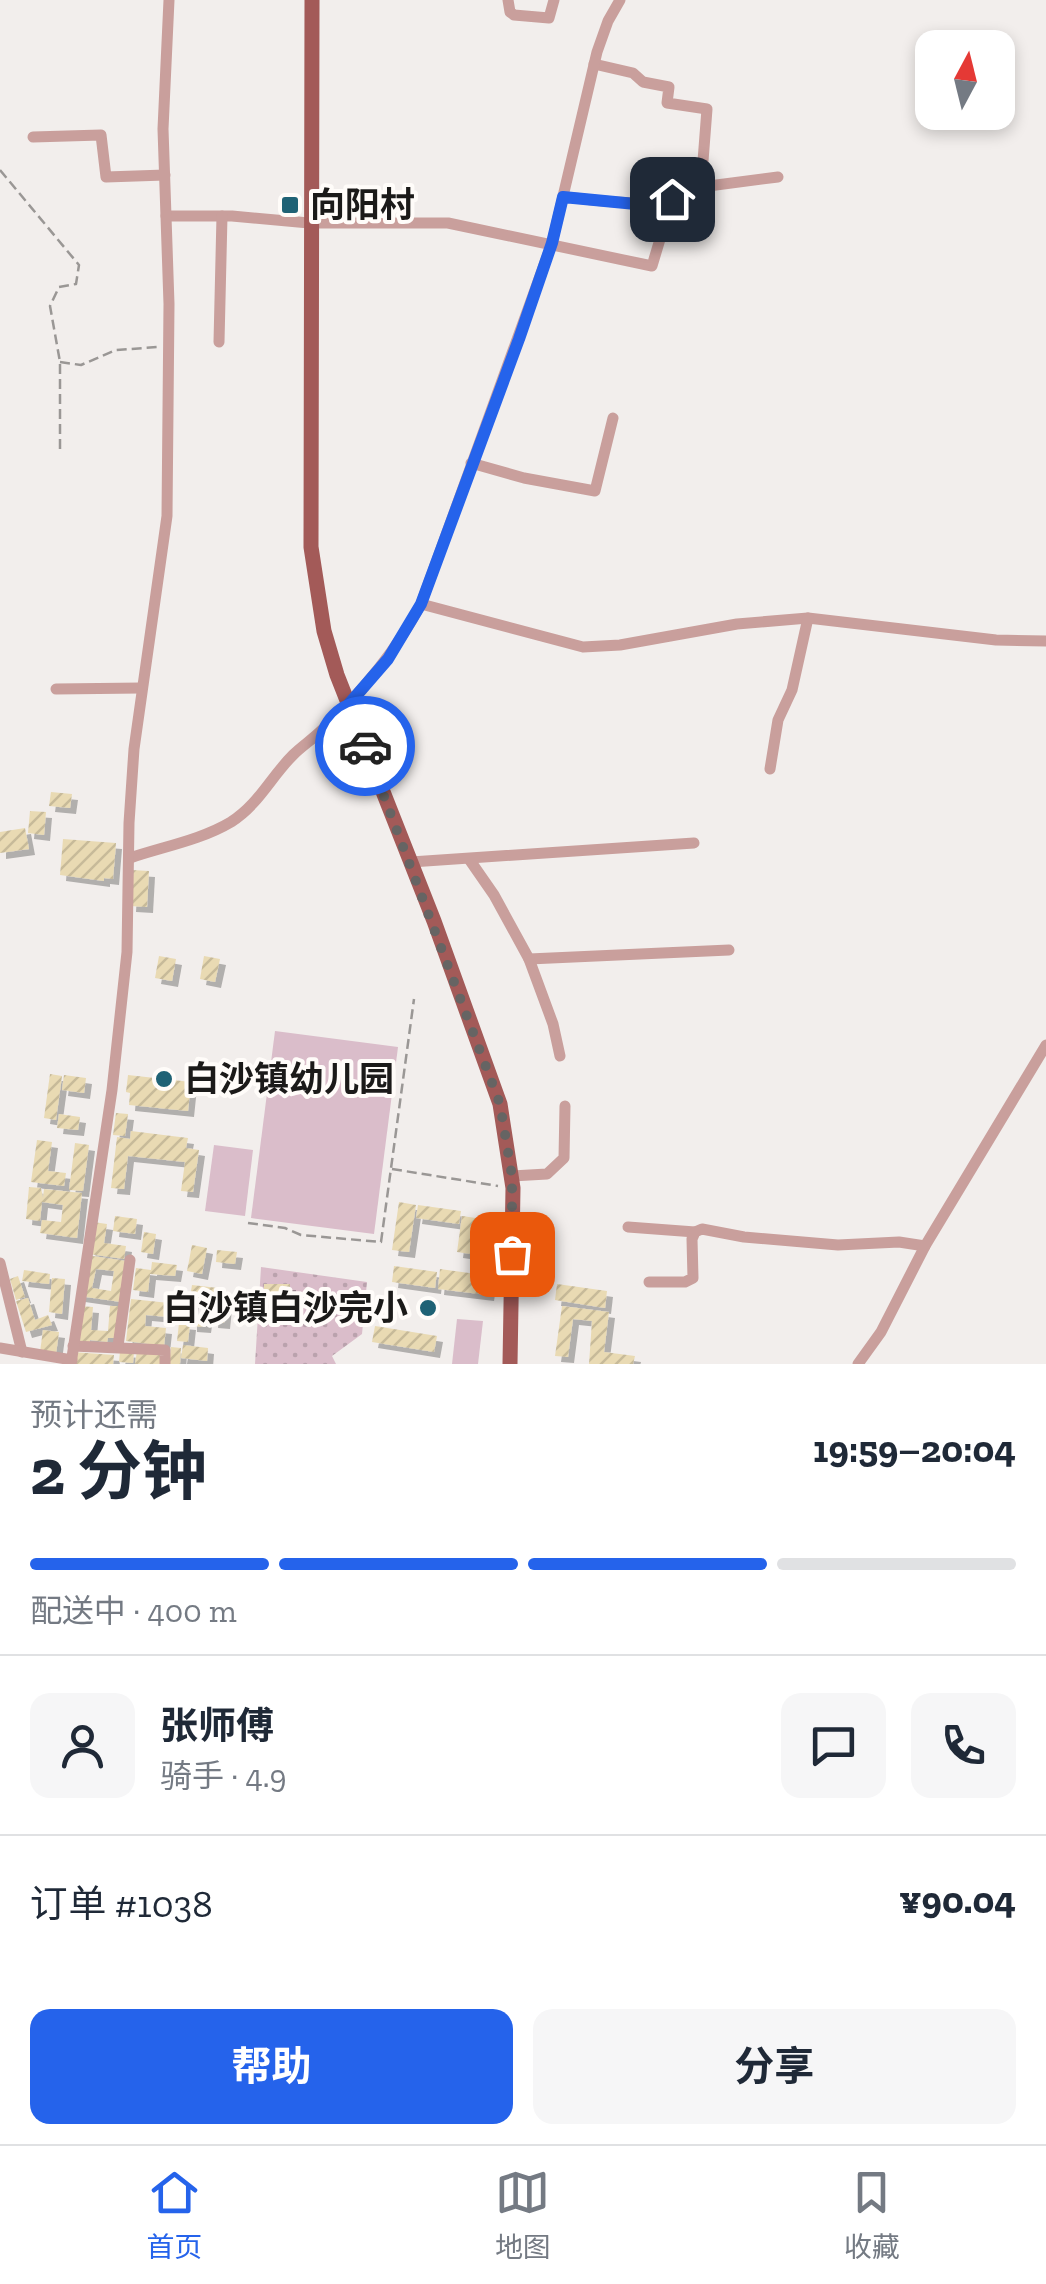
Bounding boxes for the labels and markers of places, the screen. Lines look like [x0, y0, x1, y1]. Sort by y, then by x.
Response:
pin [630, 157, 715, 242]
place label: 向阳村 [310, 184, 415, 226]
marker: 向阳村 [279, 194, 301, 216]
place label: 白沙镇幼儿园 [184, 1058, 394, 1100]
marker: 白沙镇幼儿园 [153, 1068, 175, 1090]
pin [470, 1212, 555, 1297]
place label: 白沙镇白沙完小 [163, 1287, 408, 1329]
marker: 白沙镇白沙完小 [417, 1297, 439, 1319]

